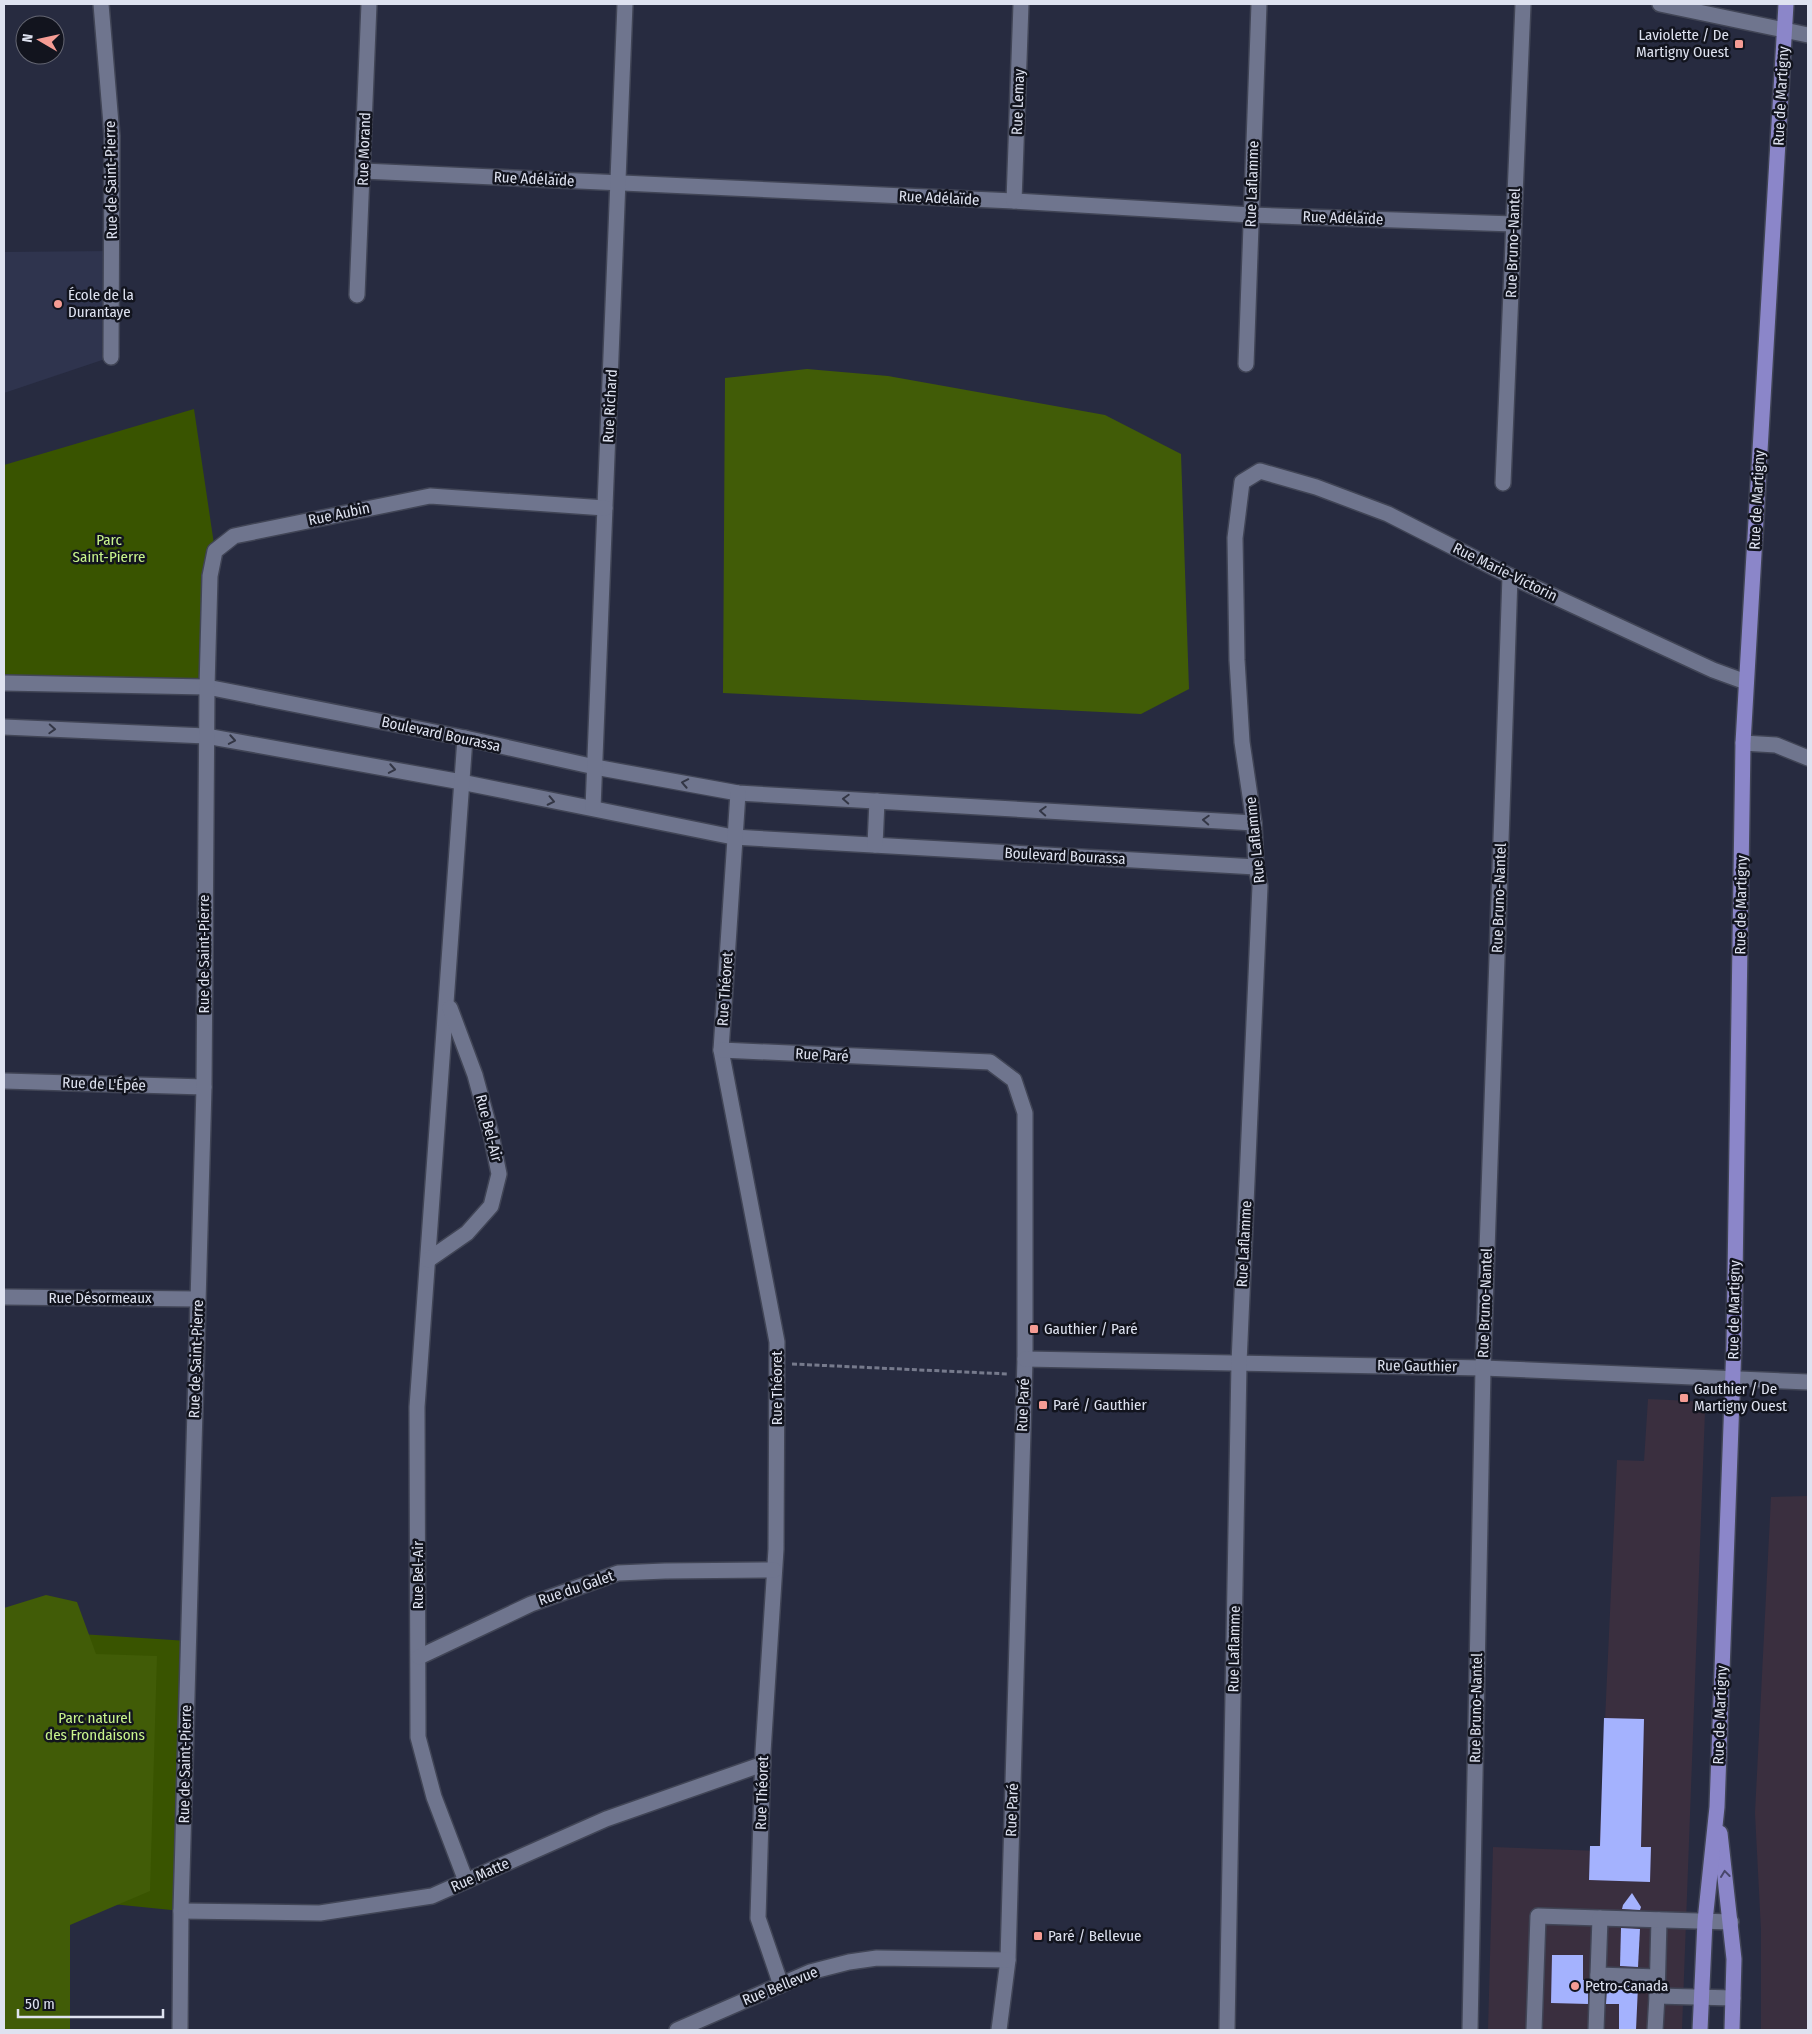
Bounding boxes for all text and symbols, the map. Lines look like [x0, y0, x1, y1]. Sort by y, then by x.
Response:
north arrow [15, 15, 65, 65]
place label: Laviolette / De Martigny Ouest [1636, 26, 1729, 61]
text: N [19, 33, 37, 44]
marker: Laviolette / De Martigny Ouest [1733, 38, 1745, 50]
street label: Rue de Martigny [1769, 46, 1793, 146]
street label: Rue Lemay [1008, 68, 1028, 135]
street label: Rue Morand [354, 112, 374, 186]
street label: Rue de Saint-Pierre [101, 120, 121, 240]
street label: Rue Laflamme [1241, 140, 1263, 228]
street label: Rue Adélaïde [493, 168, 575, 190]
street label: Rue Adélaïde [898, 187, 980, 209]
street label: Rue Bruno-Nantel [1502, 188, 1524, 298]
street label: Rue Adélaïde [1302, 208, 1384, 228]
place label: École de la Durantaye [68, 286, 134, 321]
marker: École de la Durantaye [52, 298, 64, 310]
street label: Rue Richard [599, 369, 621, 443]
street label: Rue de Martigny [1745, 450, 1769, 550]
street label: Rue Aubin [307, 499, 371, 529]
park label: Parc Saint-Pierre [73, 531, 145, 566]
street label: Rue Marie-Victorin [1450, 539, 1560, 605]
street label: Boulevard Bourassa [380, 713, 502, 755]
one-way arrow [49, 723, 57, 734]
one-way arrow [227, 735, 236, 745]
one-way arrow [387, 764, 396, 774]
one-way arrow [680, 779, 689, 789]
one-way arrow [842, 794, 850, 805]
one-way arrow [547, 795, 556, 805]
street label: Rue Laflamme [1242, 796, 1268, 884]
one-way arrow [1039, 805, 1047, 816]
one-way arrow [1201, 815, 1209, 826]
street label: Rue Bruno-Nantel [1488, 843, 1510, 953]
street label: Boulevard Bourassa [1004, 844, 1126, 868]
street label: Rue de Martigny [1731, 855, 1751, 955]
street label: Rue de Saint-Pierre [195, 895, 213, 1013]
street label: Rue Théoret [713, 951, 737, 1027]
street label: Rue Paré [795, 1045, 849, 1065]
street label: Rue de L'Épée [62, 1074, 146, 1094]
street label: Rue Bel-Air [472, 1093, 506, 1164]
street label: Rue Laflamme [1233, 1200, 1255, 1288]
street label: Rue Bruno-Nantel [1474, 1248, 1496, 1358]
street label: Rue de Martigny [1724, 1260, 1744, 1360]
street label: Rue Désormeaux [48, 1289, 152, 1307]
street label: Rue de Saint-Pierre [185, 1299, 207, 1419]
place label: Gauthier / Paré [1044, 1320, 1138, 1338]
marker: Gauthier / Paré [1028, 1323, 1040, 1335]
street label: Rue Théoret [768, 1351, 786, 1425]
street label: Rue Gauthier [1377, 1356, 1458, 1376]
street label: Rue Paré [1013, 1378, 1033, 1432]
place label: Gauthier / De Martigny Ouest [1694, 1380, 1787, 1415]
marker: Gauthier / De Martigny Ouest [1678, 1392, 1690, 1404]
place label: Paré / Gauthier [1053, 1396, 1148, 1414]
marker: Paré / Gauthier [1037, 1399, 1049, 1411]
street label: Rue Bel-Air [409, 1540, 427, 1609]
street label: Rue du Galet [536, 1567, 616, 1609]
street label: Rue Laflamme [1224, 1605, 1244, 1693]
street label: Rue Bruno-Nantel [1466, 1653, 1486, 1763]
street label: Rue de Martigny [1709, 1665, 1731, 1765]
street label: Rue de Saint-Pierre [175, 1704, 195, 1824]
park label: Parc naturel des Frondaisons [45, 1709, 145, 1744]
street label: Rue Théoret [752, 1756, 772, 1830]
street label: Rue Paré [1002, 1783, 1022, 1837]
street label: Rue Matte [448, 1854, 512, 1896]
one-way arrow [1720, 1870, 1731, 1878]
place label: Paré / Bellevue [1048, 1927, 1141, 1945]
marker: Paré / Bellevue [1032, 1930, 1044, 1942]
street label: Rue Bellevue [740, 1963, 820, 2009]
place label: Petro-Canada [1585, 1977, 1668, 1995]
marker: Petro-Canada [1569, 1980, 1581, 1992]
scale bar [18, 1986, 162, 2018]
text: 50 m [25, 1995, 55, 2013]

